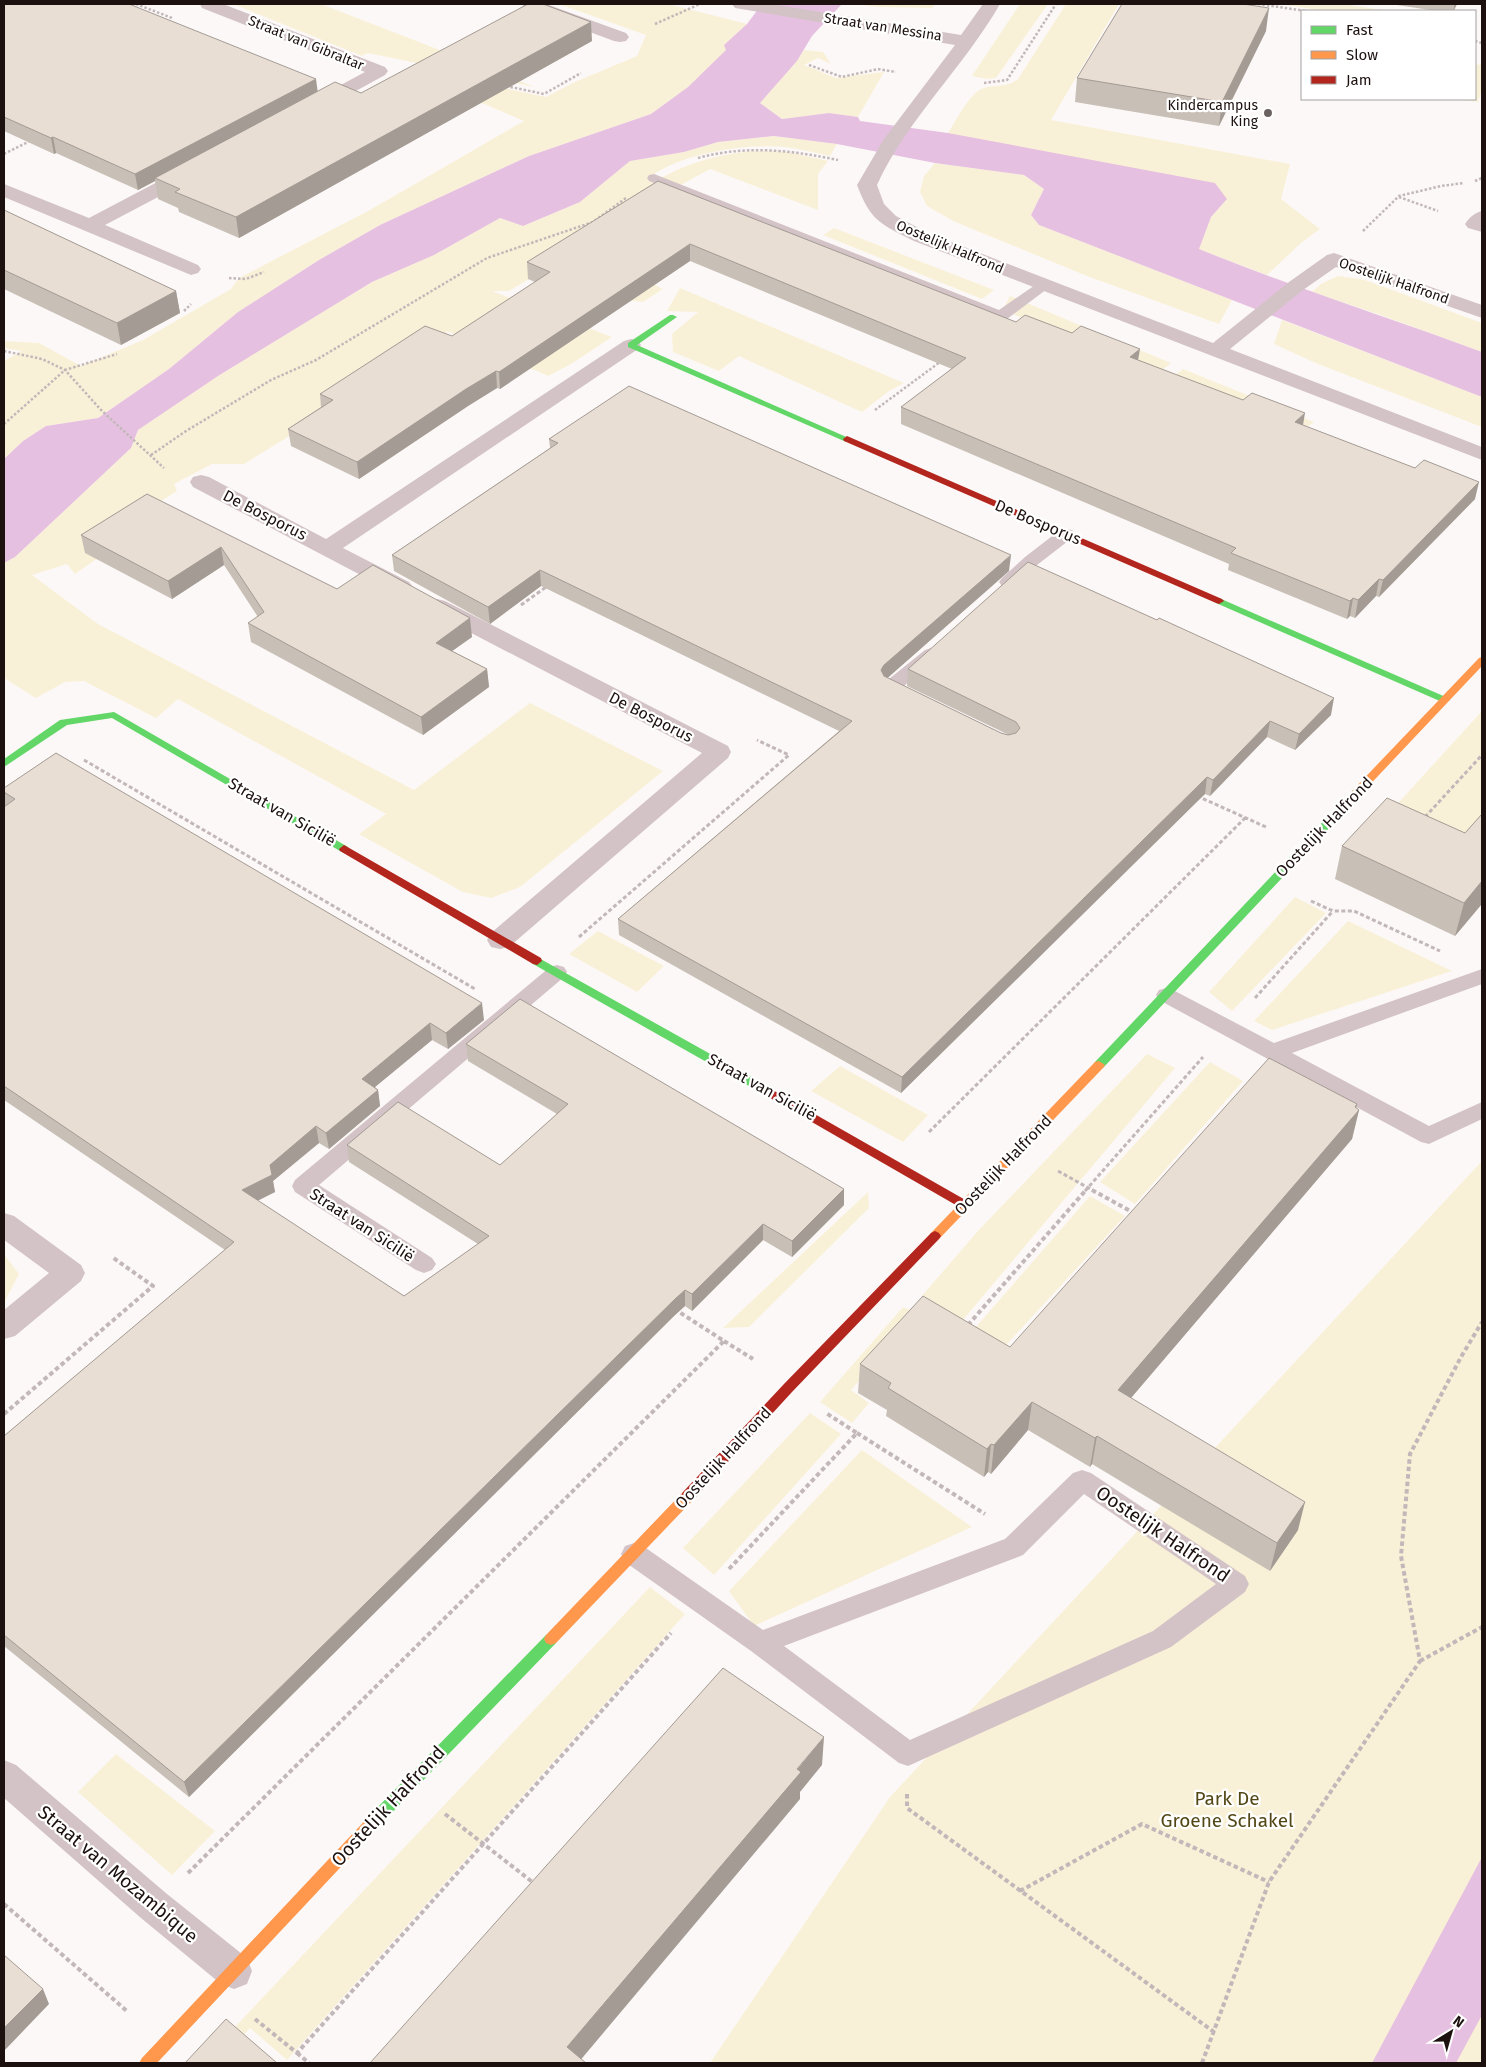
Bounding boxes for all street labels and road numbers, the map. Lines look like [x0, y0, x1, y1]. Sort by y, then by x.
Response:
street label: Straat van Messina [823, 9, 943, 45]
street label: Straat van Gibraltar [246, 12, 367, 74]
street label: Oostelijk Halfrond [894, 217, 1006, 277]
street label: Oostelijk Halfrond [1337, 254, 1451, 308]
street label: De Bosporus [220, 486, 310, 544]
street label: De Bosporus [992, 495, 1084, 549]
street label: De Bosporus [606, 688, 696, 746]
street label: Oostelijk Halfrond [1271, 773, 1377, 881]
street label: Straat van Sicilië [225, 774, 339, 850]
street label: Straat van Sicilië [705, 1049, 819, 1125]
street label: Oostelijk Halfrond [950, 1111, 1056, 1219]
street label: Straat van Sicilië [306, 1184, 418, 1266]
street label: Oostelijk Halfrond [671, 1403, 775, 1513]
street label: Oostelijk Halfrond [1092, 1481, 1234, 1587]
street label: Oostelijk Halfrond [326, 1741, 450, 1871]
street label: Straat van Mozambique [33, 1800, 203, 1948]

